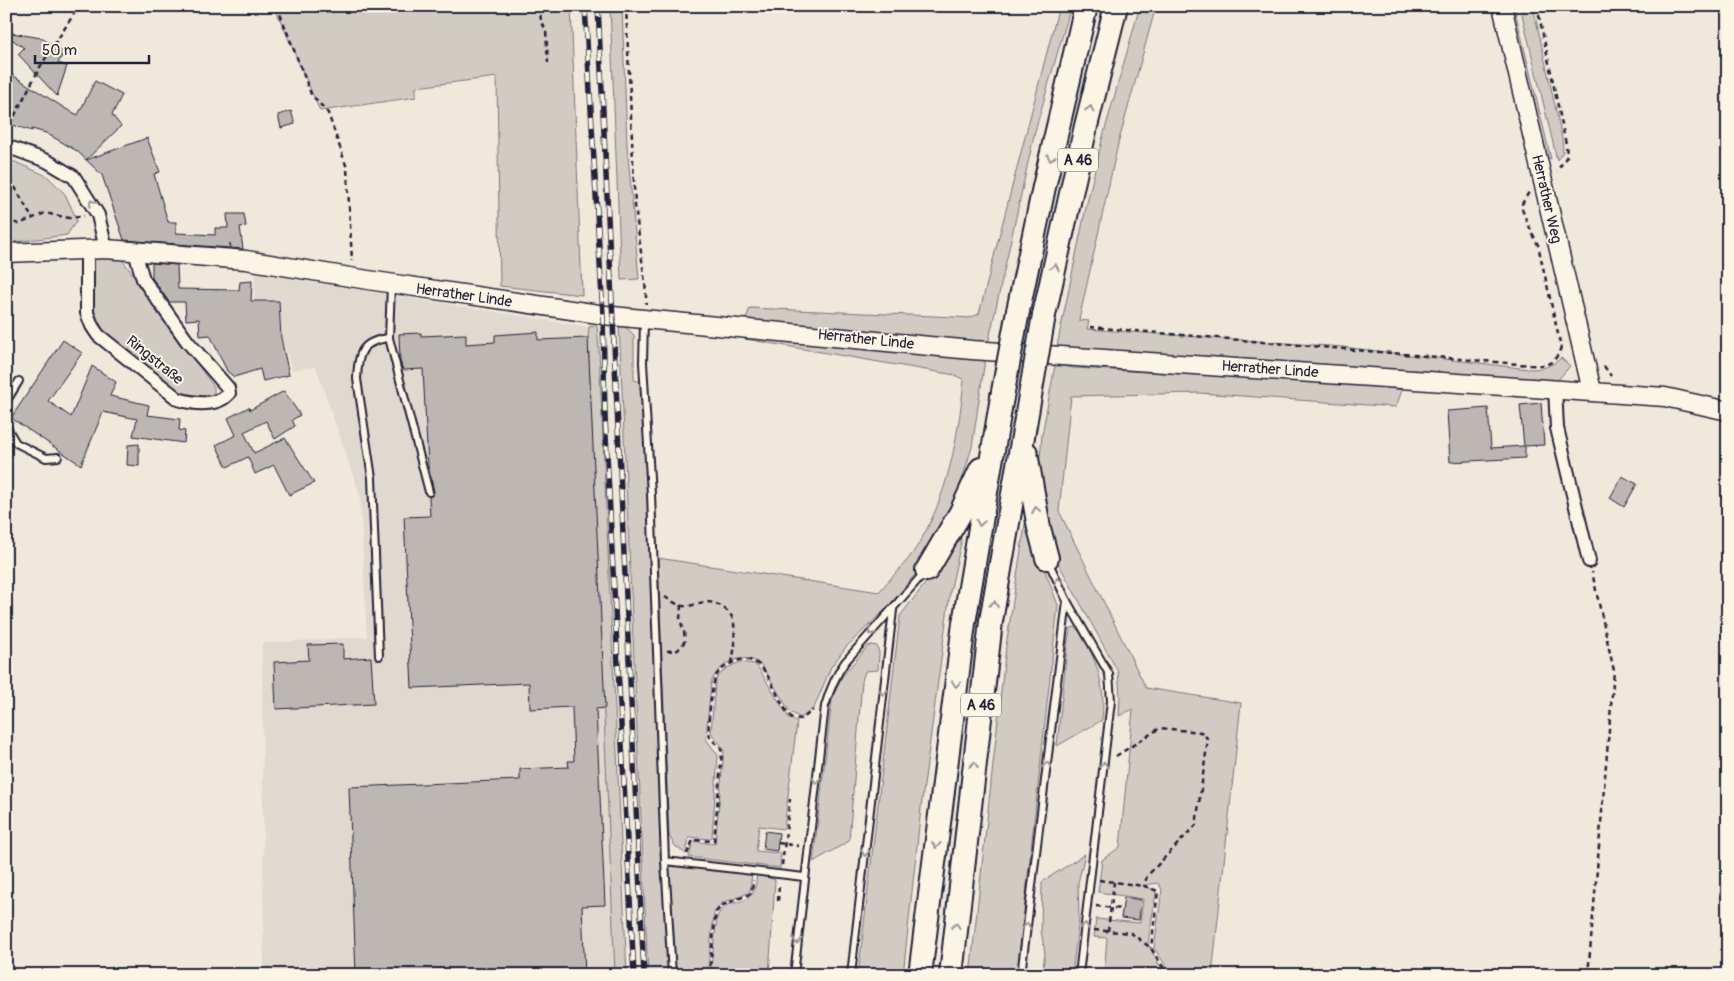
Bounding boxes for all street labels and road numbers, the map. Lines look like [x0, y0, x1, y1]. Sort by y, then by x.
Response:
road number: A 46 [1058, 148, 1098, 172]
street label: Herrather Weg [1527, 153, 1566, 245]
street label: Herrather Linde [415, 279, 514, 312]
street label: Herrather Linde [817, 325, 916, 354]
street label: Ringstraße [122, 332, 188, 390]
street label: Herrather Linde [1221, 357, 1320, 382]
road number: A 46 [961, 694, 1001, 716]

